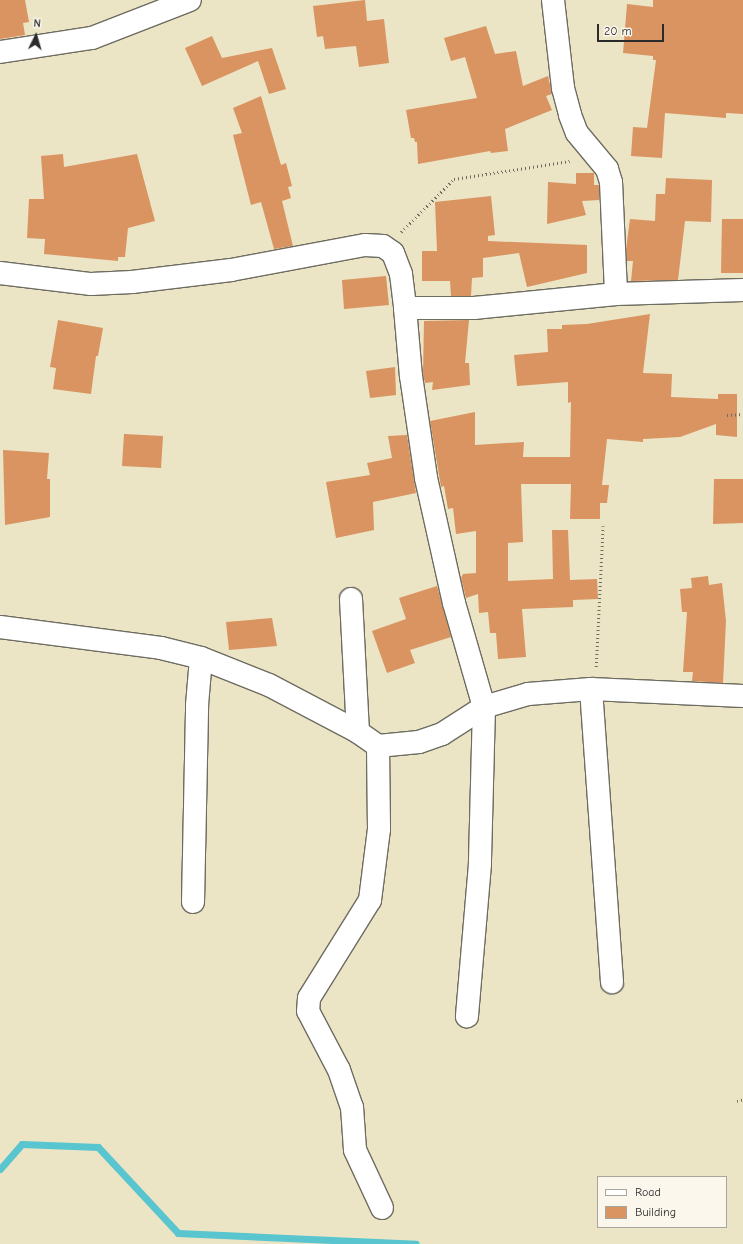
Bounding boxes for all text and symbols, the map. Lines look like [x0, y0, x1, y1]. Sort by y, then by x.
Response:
north arrow [16, 16, 56, 56]
scale bar [599, 16, 666, 42]
text: N [33, 17, 41, 30]
text: 20 m [604, 24, 632, 38]
legend [597, 1176, 727, 1228]
text: Road [635, 1185, 661, 1199]
text: Building [635, 1205, 676, 1219]

